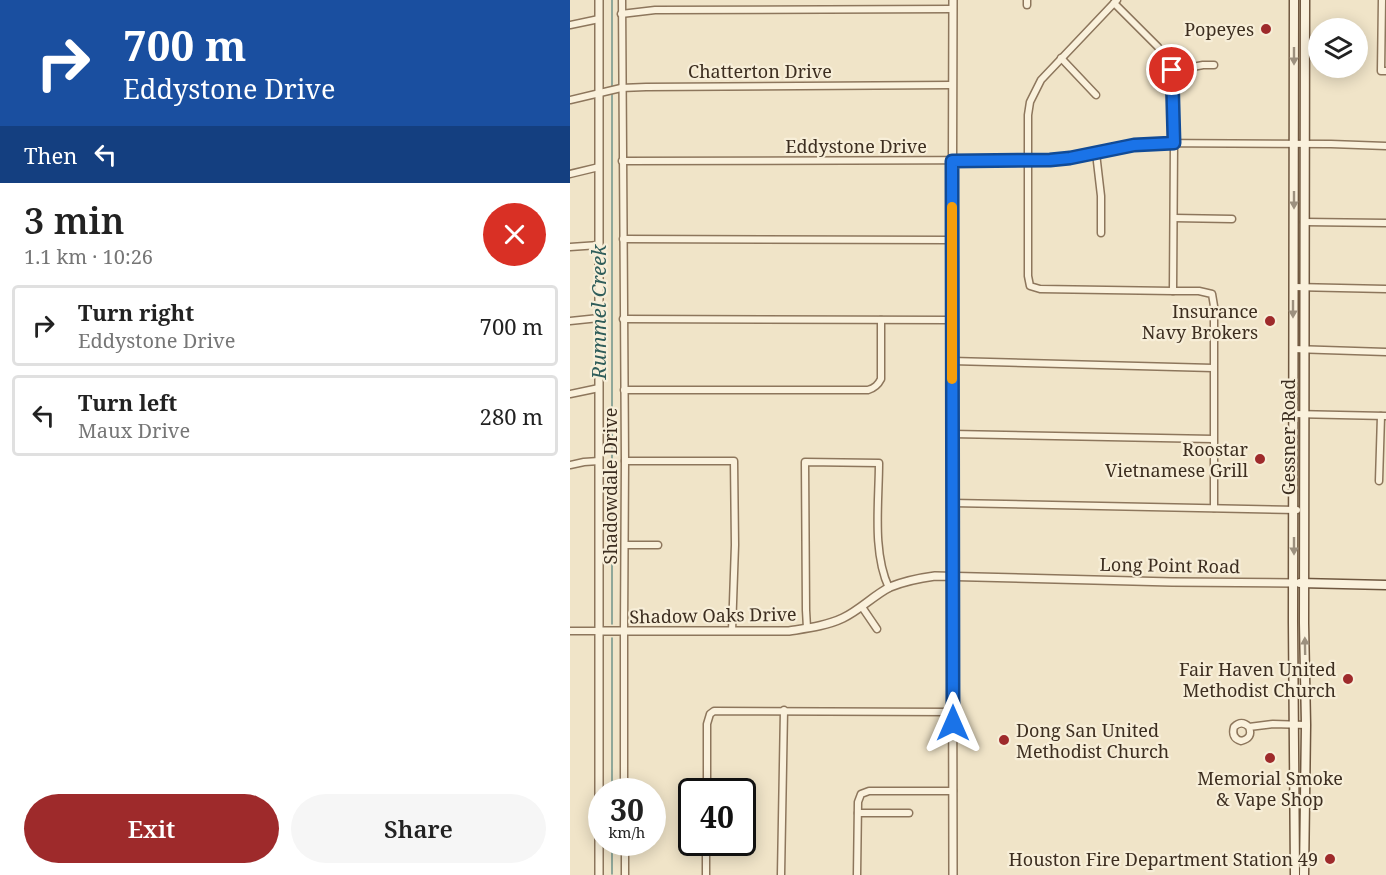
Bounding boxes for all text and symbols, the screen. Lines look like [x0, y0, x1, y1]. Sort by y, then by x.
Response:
text: 700 m [123, 16, 247, 73]
place label: Popeyes [1184, 17, 1254, 41]
map controls [1308, 18, 1368, 78]
button: layers [1308, 18, 1368, 78]
marker: Popeyes [1259, 22, 1273, 36]
icon: right [24, 24, 102, 102]
pin [1146, 44, 1197, 95]
one-way arrow [1289, 46, 1299, 65]
icon: arrive [1155, 53, 1188, 86]
street label: Chatterton Drive [688, 59, 832, 83]
text: Eddystone Drive [123, 70, 335, 107]
street label: Eddystone Drive [785, 134, 927, 158]
icon: left [89, 138, 122, 171]
text: Then [24, 140, 77, 170]
one-way arrow [1289, 191, 1299, 210]
text: 3 min [24, 196, 125, 245]
button: close [483, 203, 546, 266]
text: 1.1 km · 10:26 [24, 243, 153, 270]
water label: Rummel Creek [585, 244, 612, 380]
text: Turn right [78, 297, 194, 327]
place label: Insurance Navy Brokers [1142, 299, 1258, 344]
one-way arrow [1288, 300, 1298, 319]
icon: right [27, 309, 60, 342]
text: 700 m [480, 311, 543, 341]
marker: Insurance Navy Brokers [1263, 314, 1277, 328]
text: Eddystone Drive [78, 327, 235, 354]
street label: Gessner Road [1276, 379, 1300, 495]
text: Turn left [78, 387, 177, 417]
icon: left [27, 399, 60, 432]
text: 280 m [480, 401, 543, 431]
street label: Shadowdale Drive [598, 408, 622, 564]
text: Maux Drive [78, 417, 190, 444]
place label: Roostar Vietnamese Grill [1105, 437, 1249, 482]
marker: Roostar Vietnamese Grill [1253, 452, 1267, 466]
one-way arrow [1289, 537, 1299, 556]
street label: Long Point Road [1099, 552, 1241, 578]
street label: Shadow Oaks Drive [629, 602, 797, 628]
one-way arrow [1300, 636, 1310, 655]
place label: Fair Haven United Methodist Church [1179, 657, 1336, 702]
marker: Fair Haven United Methodist Church [1341, 672, 1355, 686]
position arrow [921, 691, 985, 755]
place label: Dong San United Methodist Church [1016, 718, 1169, 763]
marker: Dong San United Methodist Church [997, 733, 1011, 747]
marker: Memorial Smoke & Vape Shop [1263, 751, 1277, 765]
place label: Memorial Smoke & Vape Shop [1197, 766, 1343, 811]
speed limit sign: 40 [678, 778, 756, 856]
text: 30 [610, 789, 644, 830]
button: Exit [24, 794, 279, 863]
button: Share [291, 794, 546, 863]
text: km/h [609, 822, 645, 842]
place label: Houston Fire Department Station 49 [1008, 847, 1318, 871]
marker: Houston Fire Department Station 49 [1323, 852, 1337, 866]

